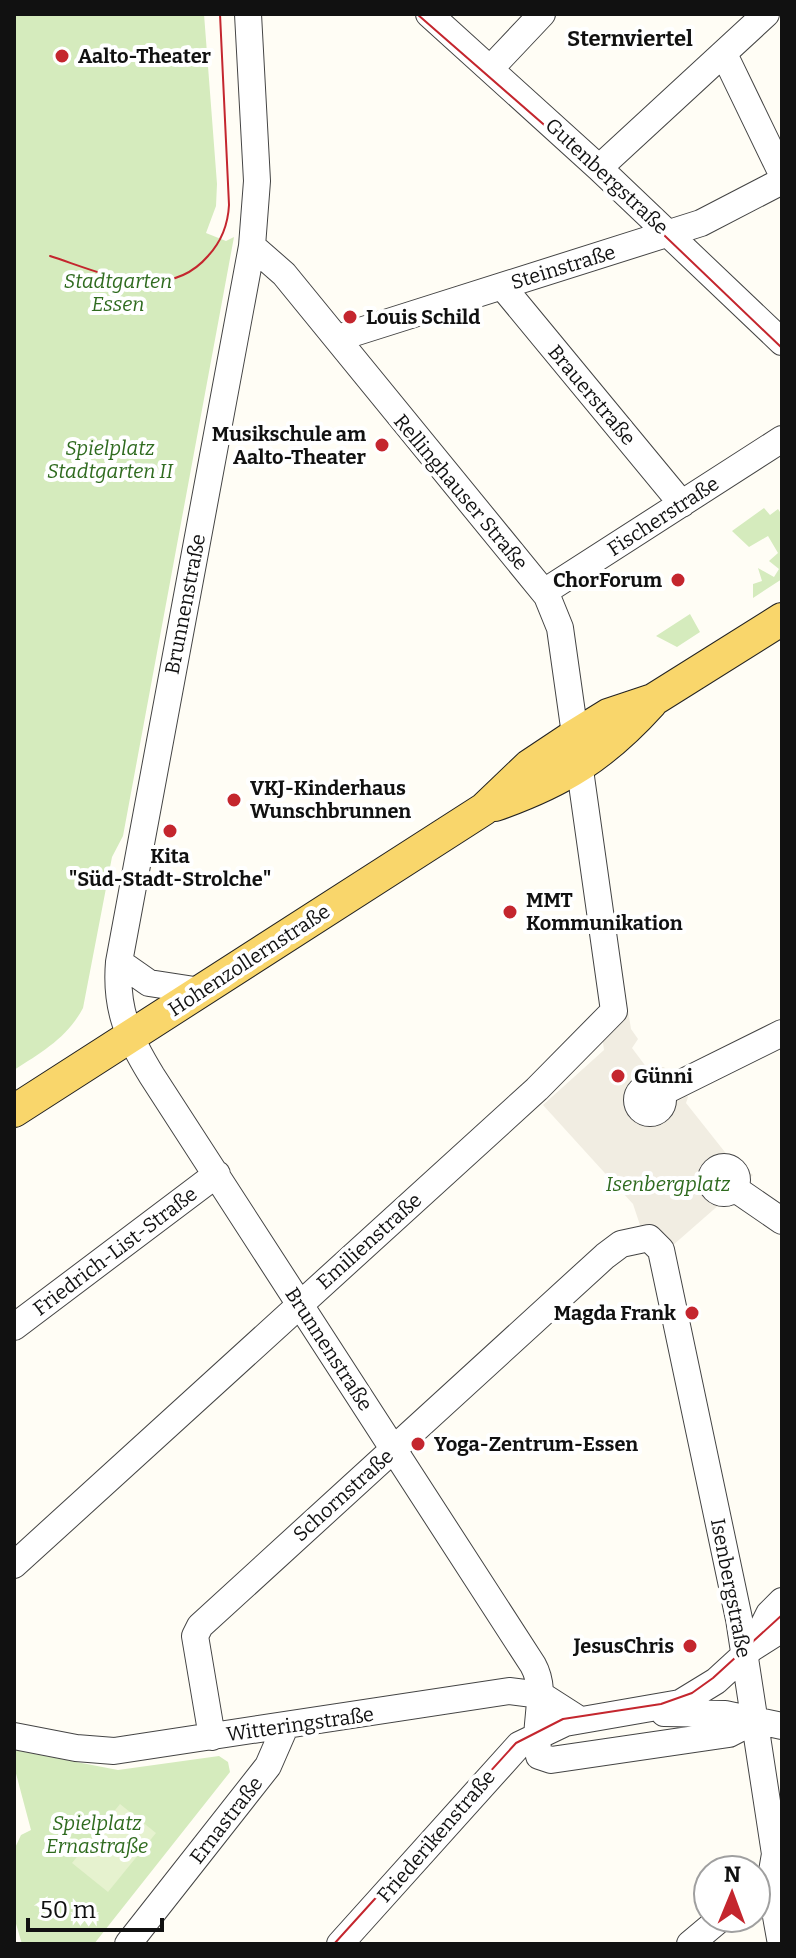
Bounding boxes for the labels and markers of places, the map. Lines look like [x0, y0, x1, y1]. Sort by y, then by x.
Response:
place label: Aalto-Theater [78, 44, 212, 68]
marker: Aalto-Theater [53, 47, 71, 65]
place label: Louis Schild [366, 305, 480, 329]
marker: Louis Schild [341, 308, 359, 326]
place label: Musikschule am Aalto-Theater [212, 422, 367, 469]
marker: Musikschule am Aalto-Theater [373, 436, 391, 454]
place label: ChorForum [553, 568, 662, 592]
marker: ChorForum [669, 571, 687, 589]
place label: VKJ-Kinderhaus Wunschbrunnen [250, 776, 411, 823]
marker: VKJ-Kinderhaus Wunschbrunnen [225, 791, 243, 809]
marker: Kita "Süd-Stadt-Strolche" [161, 822, 179, 840]
place label: Kita "Süd-Stadt-Strolche" [69, 844, 271, 891]
place label: MMT Kommunikation [526, 888, 683, 935]
marker: MMT Kommunikation [501, 903, 519, 921]
place label: Günni [634, 1064, 694, 1088]
marker: Günni [609, 1067, 627, 1085]
place label: Magda Frank [554, 1301, 676, 1325]
marker: Magda Frank [683, 1304, 701, 1322]
place label: Yoga-Zentrum-Essen [434, 1432, 638, 1456]
marker: Yoga-Zentrum-Essen [409, 1435, 427, 1453]
place label: JesusChris [573, 1634, 674, 1658]
marker: JesusChris [681, 1637, 699, 1655]

